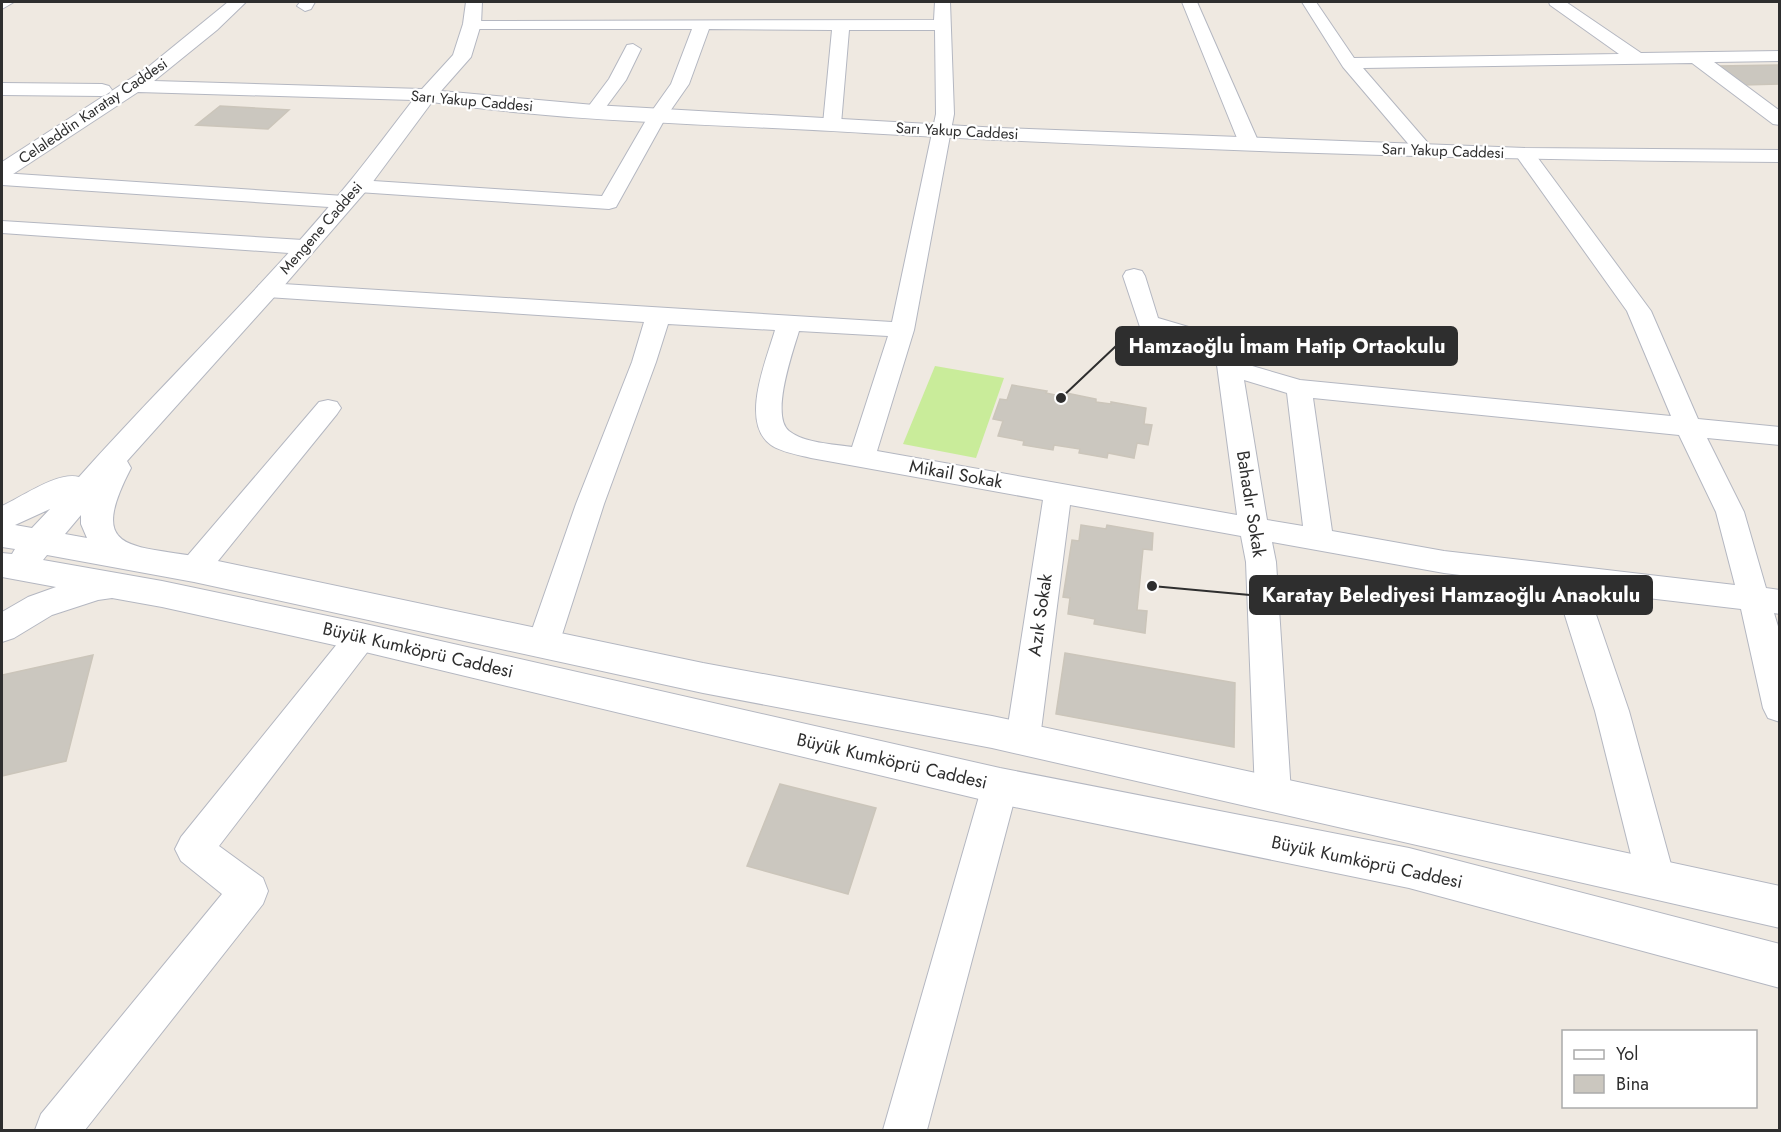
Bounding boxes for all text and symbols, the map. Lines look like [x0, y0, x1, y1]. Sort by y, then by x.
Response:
street label: Celaleddin Karatay Caddesi [14, 53, 172, 169]
street label: Sarı Yakup Caddesi [410, 85, 534, 117]
street label: Sarı Yakup Caddesi [895, 117, 1019, 145]
street label: Sarı Yakup Caddesi [1381, 138, 1505, 164]
street label: Mengene Caddesi [275, 177, 367, 279]
callout: Hamzaoğlu İmam Hatip Ortaokulu [1116, 327, 1457, 365]
text: Hamzaoğlu İmam Hatip Ortaokulu [1128, 332, 1446, 361]
street label: Bahadır Sokak [1230, 449, 1272, 559]
street label: Mikail Sokak [907, 453, 1005, 495]
street label: Azık Sokak [1021, 572, 1059, 658]
callout: Karatay Belediyesi Hamzaoğlu Anaokulu [1250, 576, 1652, 614]
text: Karatay Belediyesi Hamzaoğlu Anaokulu [1262, 581, 1640, 610]
street label: Büyük Kumköprü Caddesi [320, 615, 516, 685]
street label: Büyük Kumköprü Caddesi [794, 726, 990, 796]
street label: Büyük Kumköprü Caddesi [1269, 829, 1465, 895]
legend [1562, 1030, 1757, 1108]
text: Yol [1616, 1041, 1638, 1067]
text: Bina [1616, 1071, 1649, 1097]

